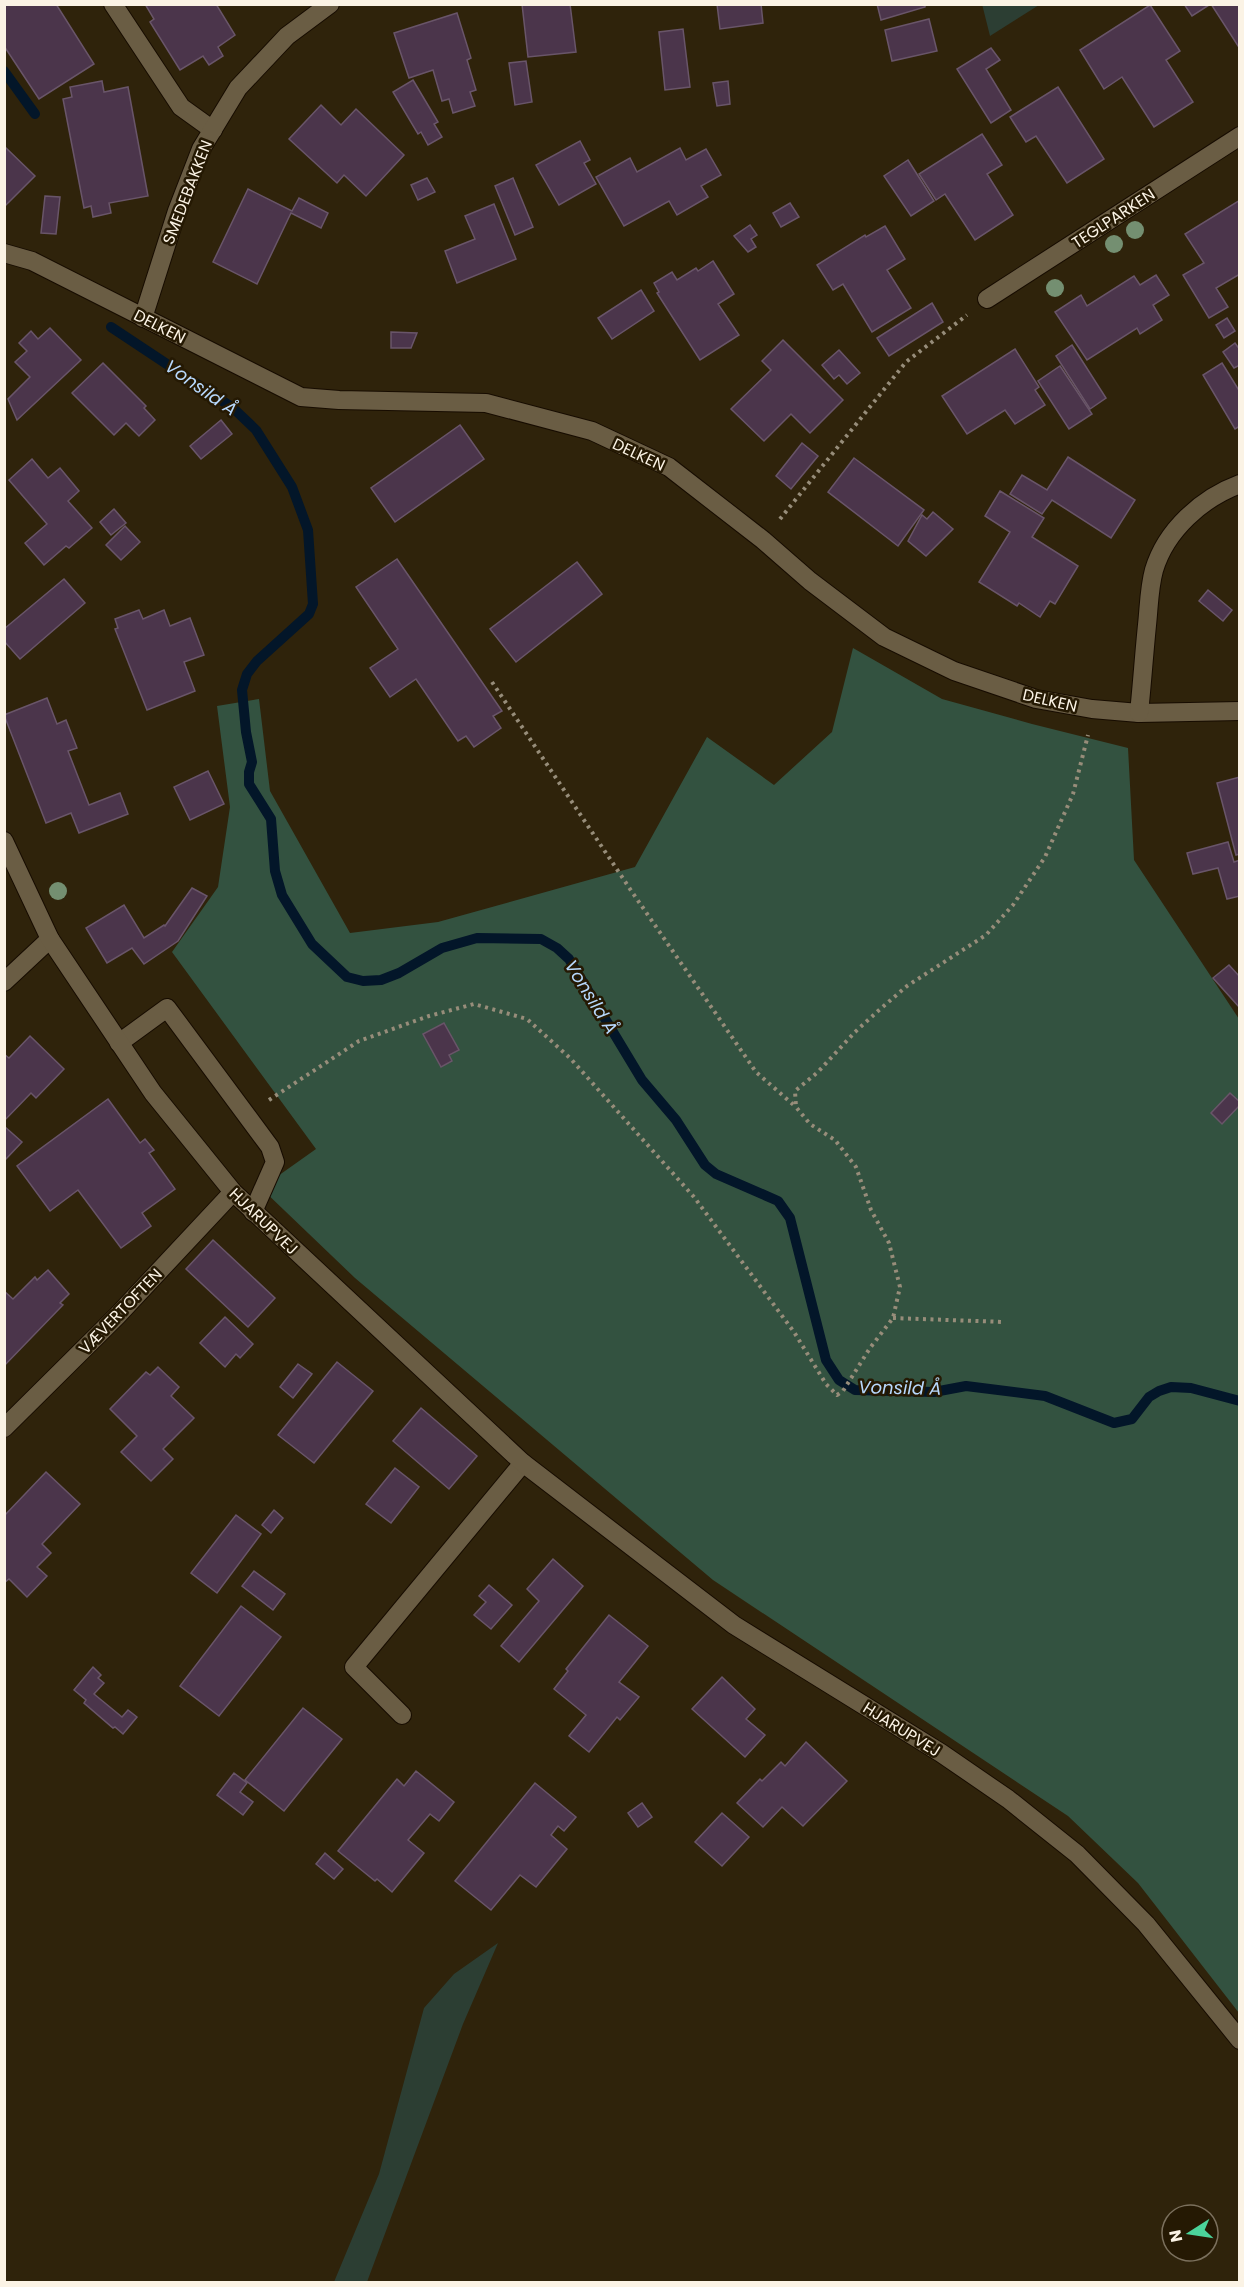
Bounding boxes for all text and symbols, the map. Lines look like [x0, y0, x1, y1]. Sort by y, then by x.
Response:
street label: SMEDEBAKKEN [157, 137, 218, 248]
street label: TEGLPARKEN [1067, 183, 1159, 254]
street label: DELKEN [130, 304, 190, 349]
water label: Vonsild Å [160, 354, 243, 422]
street label: DELKEN [609, 432, 669, 477]
street label: DELKEN [1020, 683, 1080, 718]
water label: Vonsild Å [559, 955, 624, 1039]
street label: HJARUPVEJ [224, 1183, 303, 1260]
street label: VÆVERTOFTEN [73, 1263, 167, 1359]
water label: Vonsild Å [858, 1374, 942, 1401]
street label: HJARUPVEJ [858, 1696, 945, 1762]
north arrow [1160, 2203, 1220, 2263]
text: N [1163, 2228, 1188, 2244]

